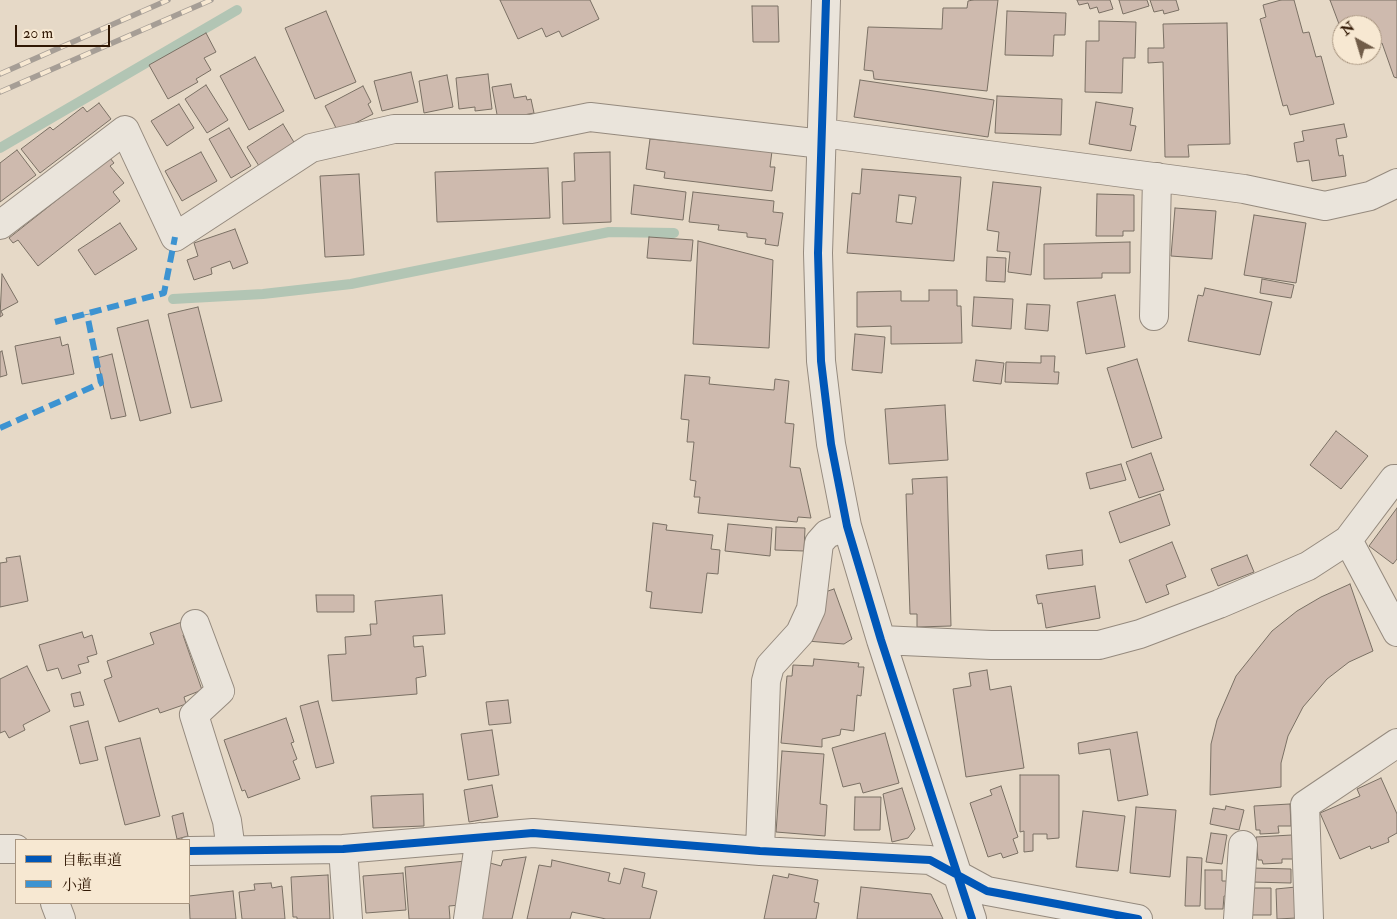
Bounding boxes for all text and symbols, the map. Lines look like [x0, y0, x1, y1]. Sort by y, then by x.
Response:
scale bar [18, 15, 112, 47]
north arrow [1332, 15, 1382, 65]
text: N [1338, 18, 1358, 39]
text: 20 m [23, 24, 53, 43]
legend [15, 839, 190, 904]
text: 自転車道 [62, 851, 122, 870]
text: 小道 [62, 876, 92, 895]

